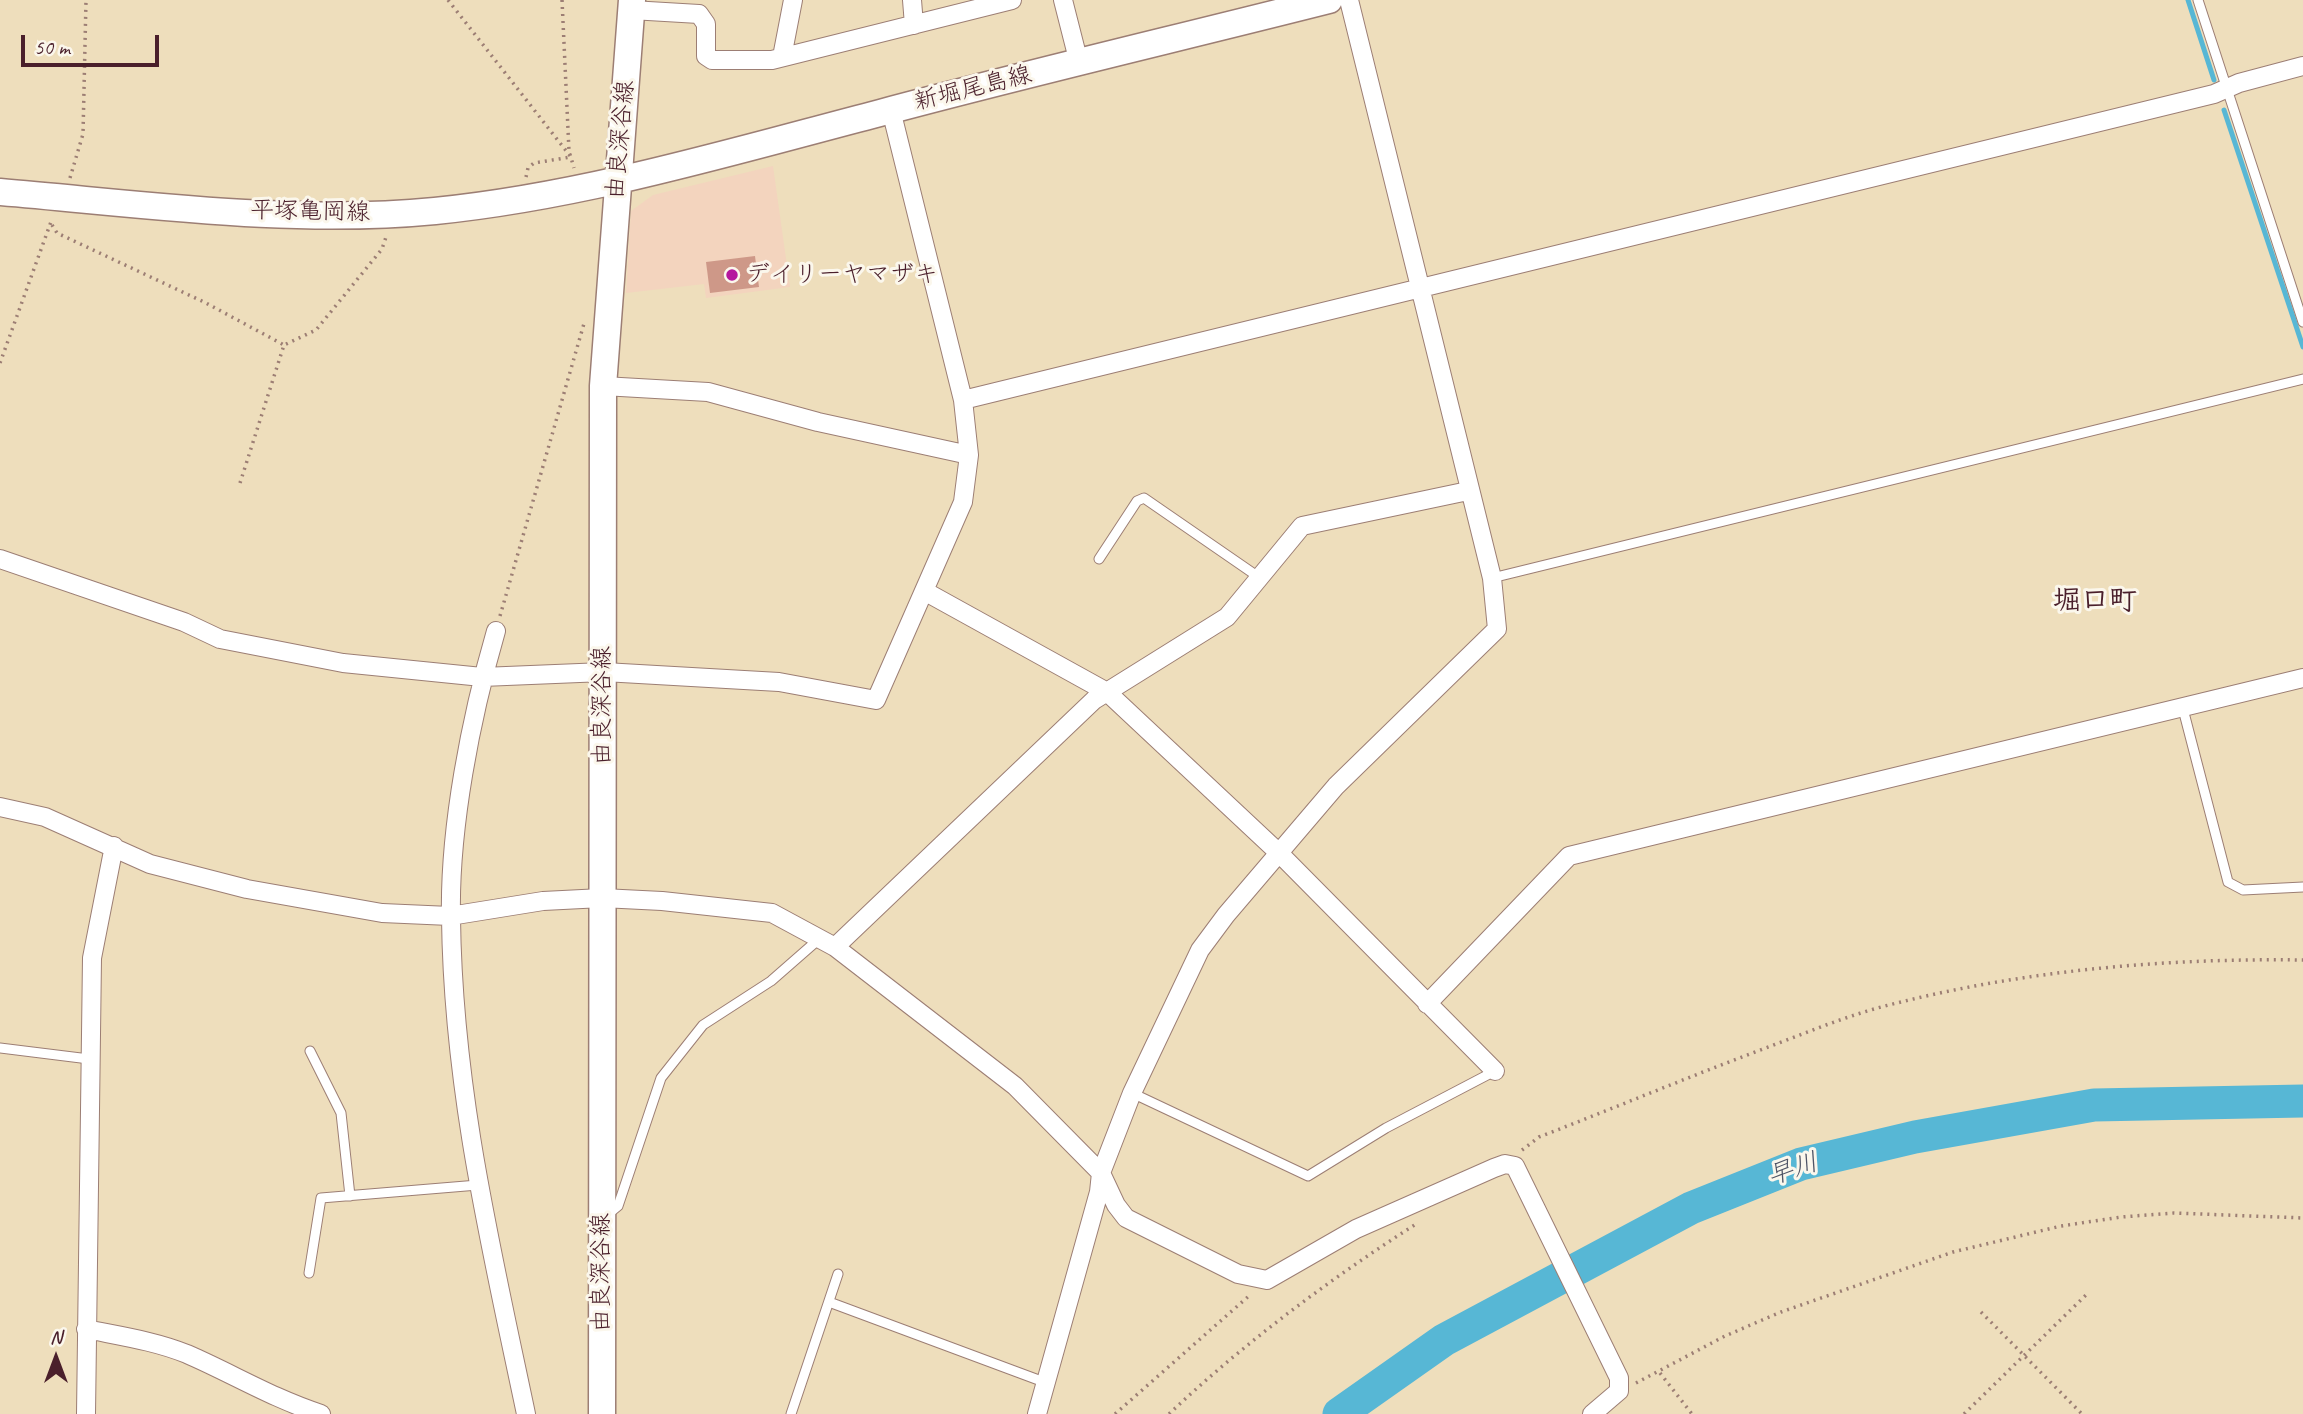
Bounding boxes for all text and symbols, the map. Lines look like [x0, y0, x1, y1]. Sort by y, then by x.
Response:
scale bar [24, 21, 163, 65]
text: 50 m [34, 34, 70, 60]
street label: 新堀尾島線 [911, 61, 1035, 117]
street label: 由良深谷線 [601, 79, 641, 201]
street label: 平塚亀岡線 [250, 197, 370, 227]
place label: デイリーヤマザキ [746, 261, 938, 289]
marker: デイリーヤマザキ [724, 267, 740, 283]
district label: 堀口町 [2053, 585, 2137, 619]
street label: 由良深谷線 [589, 646, 617, 766]
water label: 早川 [1763, 1147, 1823, 1193]
street label: 由良深谷線 [588, 1213, 616, 1333]
north arrow [21, 1323, 91, 1393]
text: N [50, 1325, 62, 1349]

